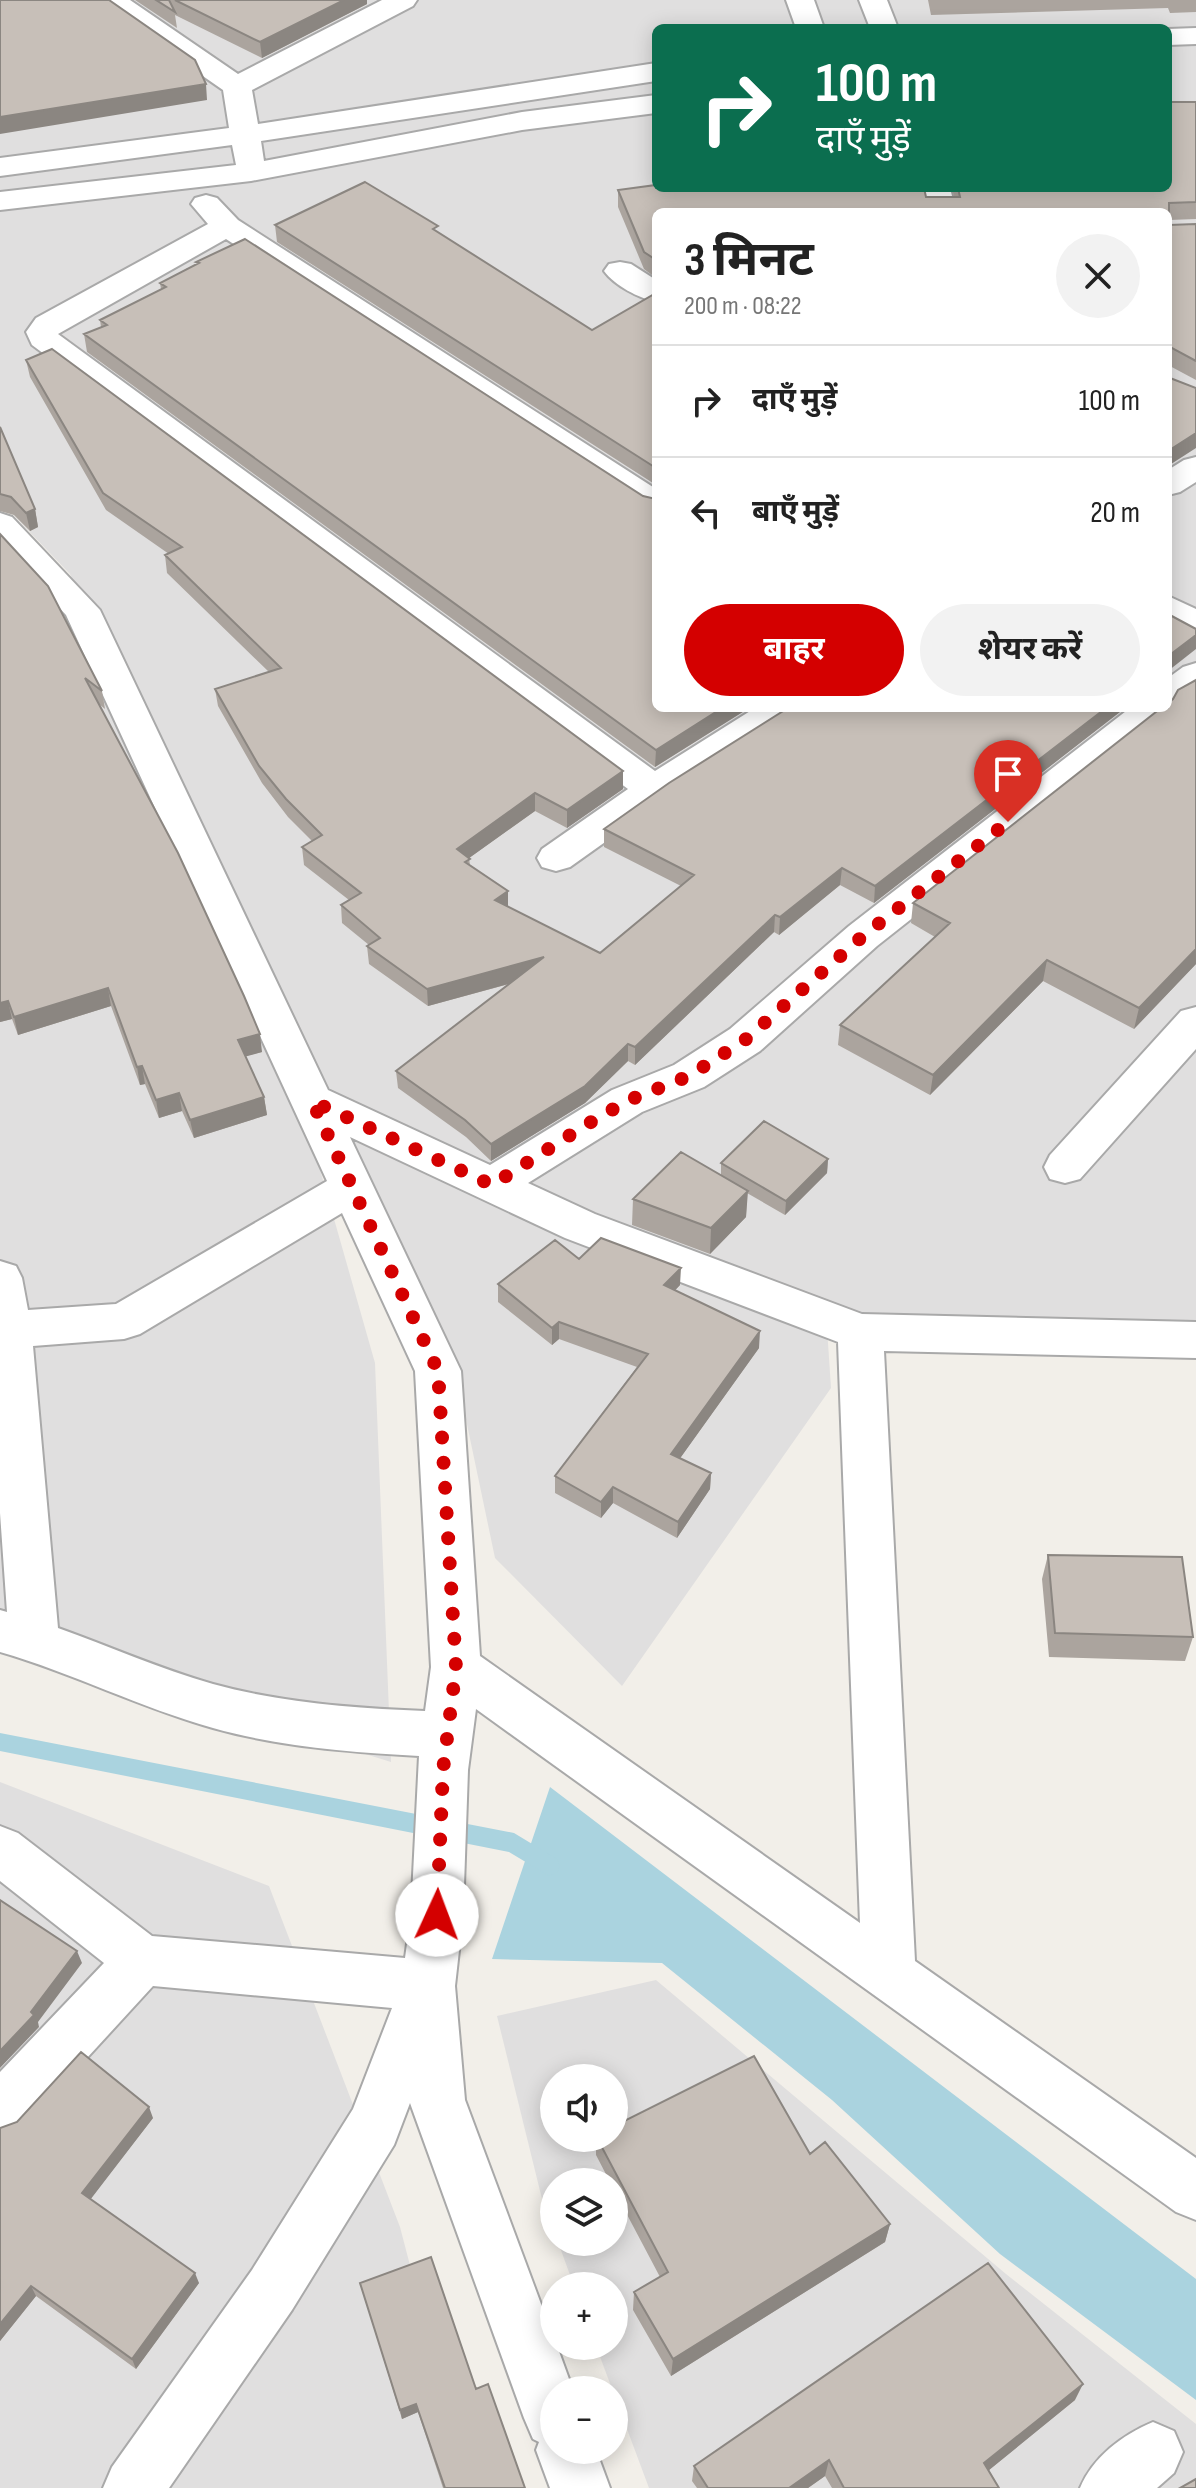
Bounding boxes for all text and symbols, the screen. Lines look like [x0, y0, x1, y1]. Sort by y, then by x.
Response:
text: 100 m [816, 51, 937, 118]
icon: right [684, 56, 788, 160]
text: दाएँ मुड़ें [816, 119, 911, 162]
text: 3 मिनट [684, 232, 814, 289]
button: close [1056, 234, 1140, 318]
text: 200 m · 08:22 [684, 291, 802, 322]
icon: right [684, 379, 728, 423]
text: दाएँ मुड़ें [752, 382, 837, 418]
text: 100 m [1079, 383, 1140, 419]
icon: left [684, 491, 728, 535]
text: बाएँ मुड़ें [752, 494, 839, 530]
text: 20 m [1090, 495, 1140, 531]
button: बाहर [684, 604, 904, 696]
button: शेयर करें [920, 604, 1140, 696]
pin [974, 740, 1042, 822]
icon: arrive [986, 752, 1030, 796]
position arrow [395, 1873, 479, 1957]
map controls [540, 2064, 628, 2464]
button: sound [540, 2064, 628, 2152]
button: layers [540, 2168, 628, 2256]
button: + [540, 2272, 628, 2360]
button: − [540, 2376, 628, 2464]

